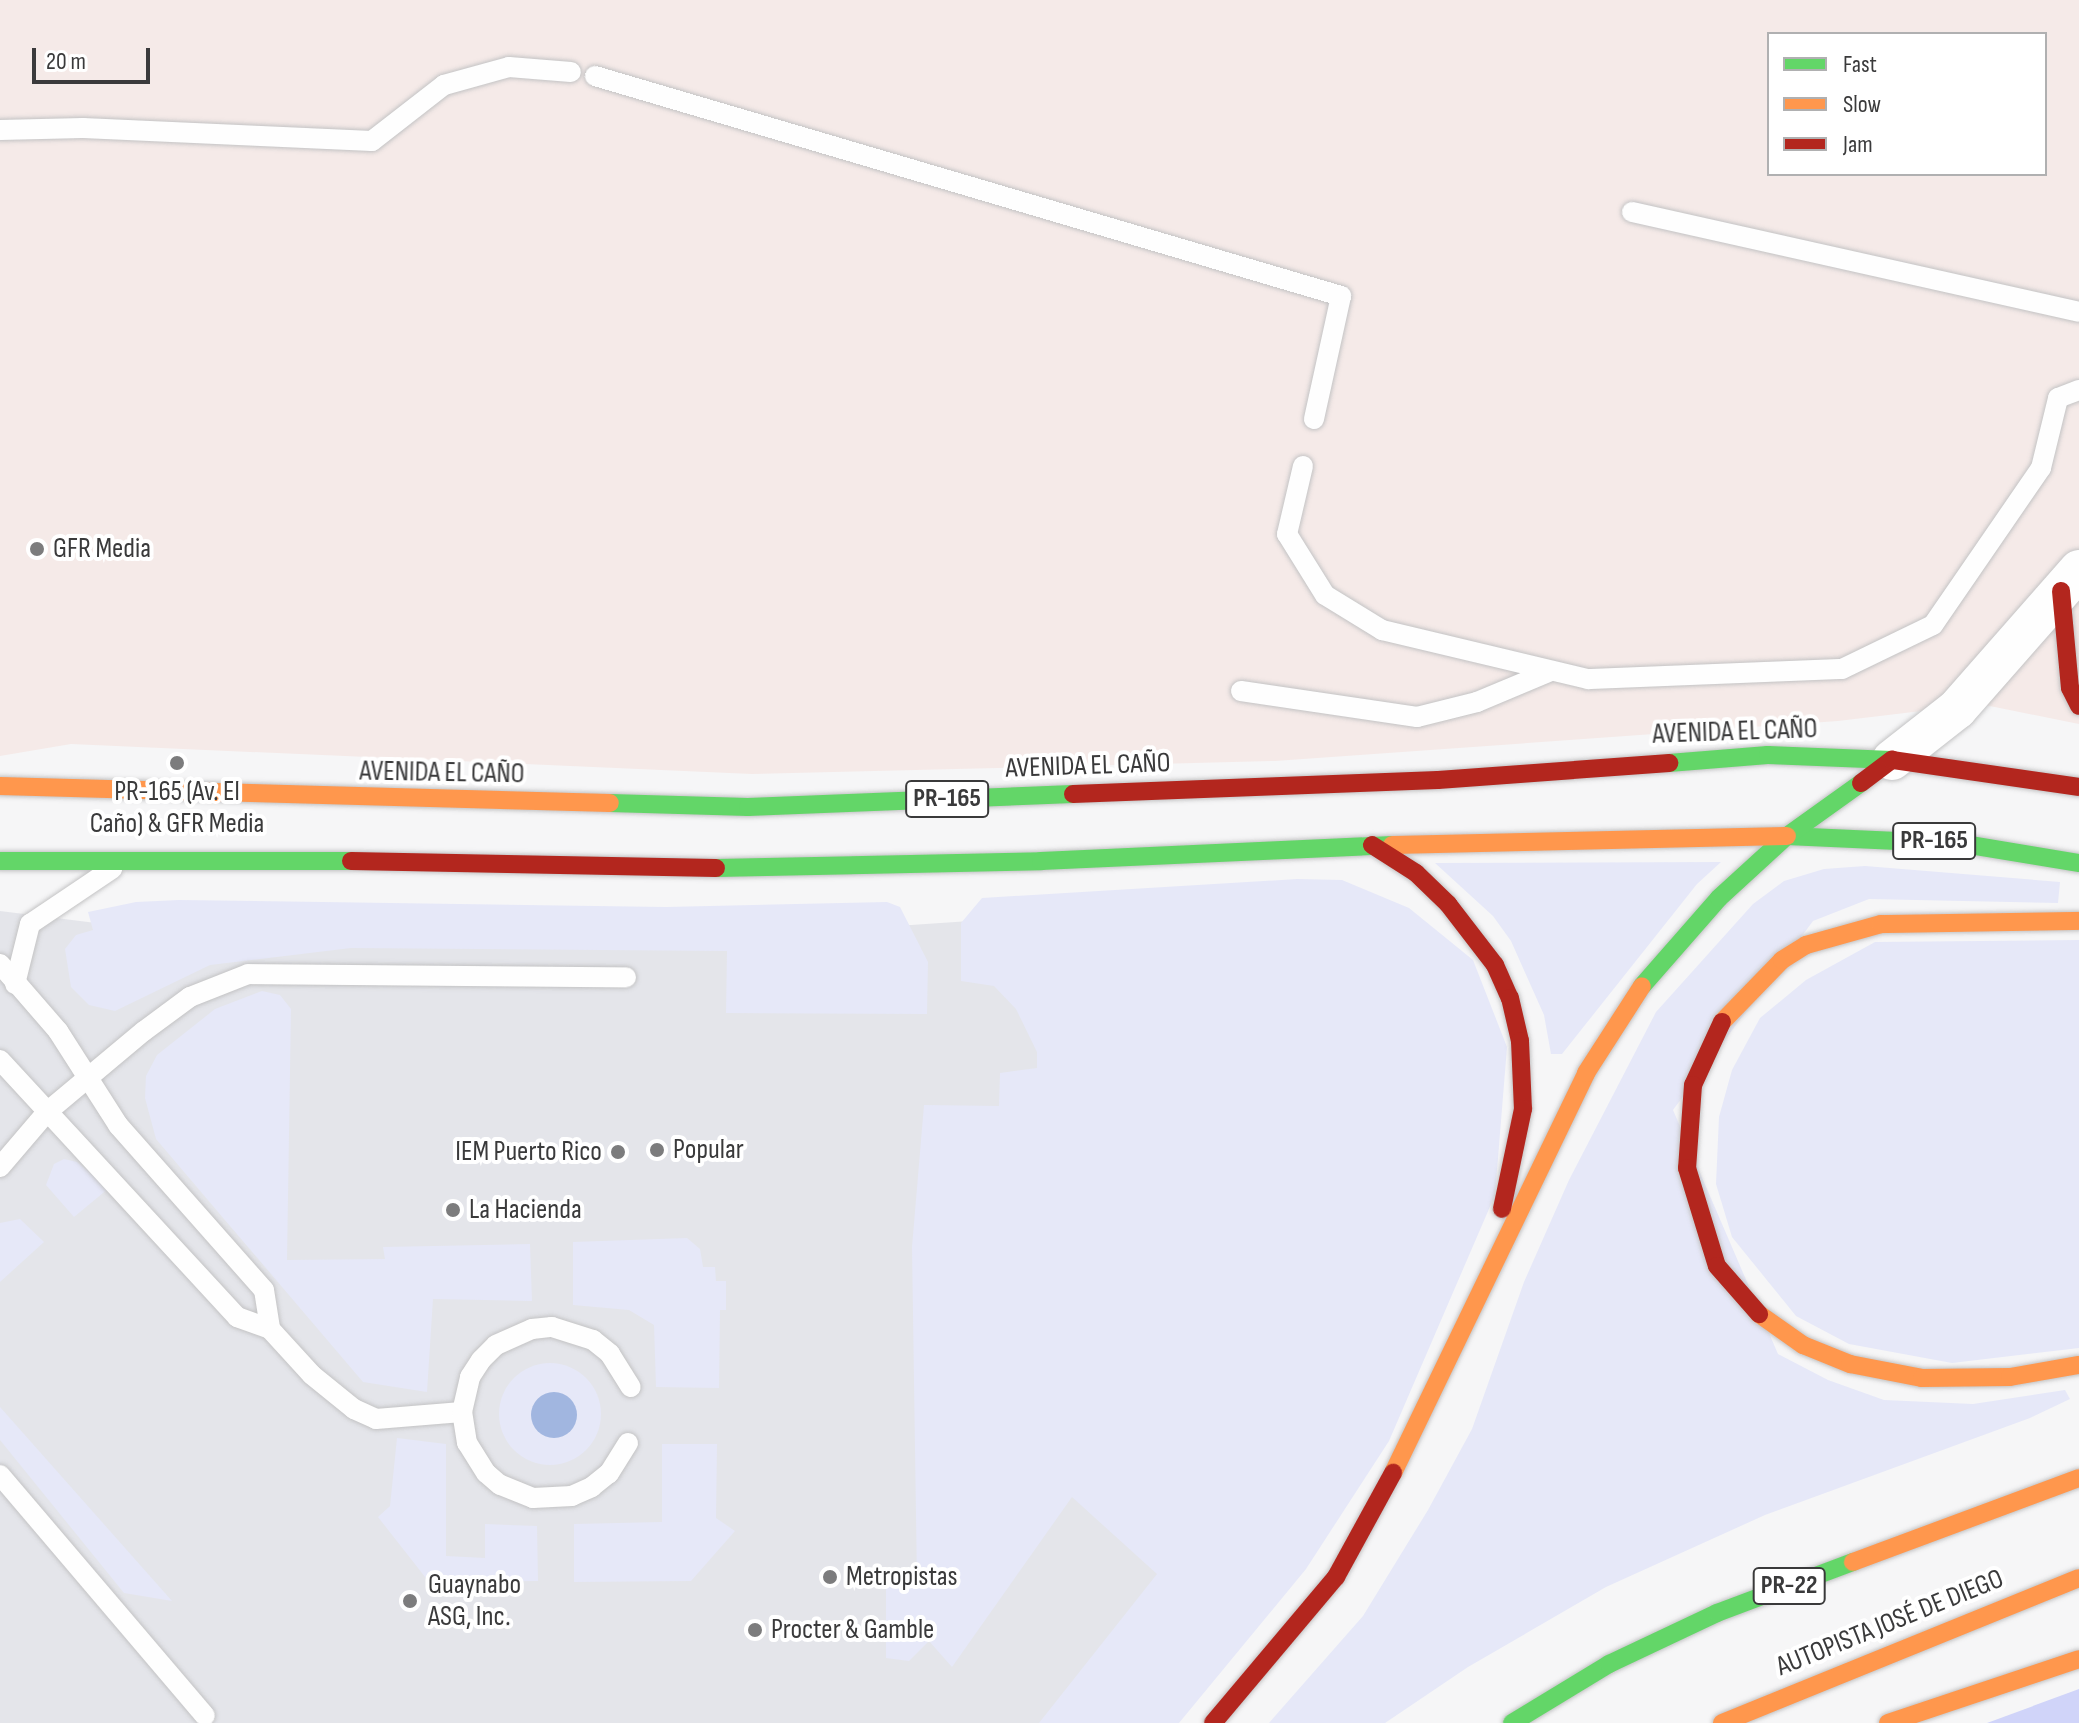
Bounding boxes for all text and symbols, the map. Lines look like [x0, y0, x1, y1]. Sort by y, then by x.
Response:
scale bar [36, 32, 154, 82]
legend [1767, 32, 2047, 176]
text: 20 m [46, 47, 86, 76]
text: Fast [1843, 50, 1877, 79]
text: Slow [1843, 90, 1881, 119]
text: Jam [1843, 130, 1873, 159]
place label: GFR Media [53, 532, 151, 566]
marker: GFR Media [28, 540, 46, 558]
street label: AVENIDA EL CAÑO [1652, 712, 1818, 752]
street label: AVENIDA EL CAÑO [1005, 746, 1171, 786]
marker: PR-165 (Av. El Caño) & GFR Media [168, 754, 186, 772]
street label: AVENIDA EL CAÑO [359, 755, 525, 791]
place label: PR-165 (Av. El Caño) & GFR Media [90, 775, 264, 841]
road number: PR-165 [905, 777, 989, 821]
road number: PR-165 [1892, 819, 1976, 863]
place label: Popular [673, 1133, 744, 1167]
place label: IEM Puerto Rico [455, 1135, 602, 1169]
marker: Popular [648, 1141, 666, 1159]
marker: IEM Puerto Rico [609, 1143, 627, 1161]
place label: La Hacienda [469, 1193, 582, 1227]
marker: La Hacienda [444, 1201, 462, 1219]
place label: Metropistas [846, 1560, 958, 1594]
street label: AUTOPISTA JOSÉ DE DIEGO [1772, 1562, 2008, 1684]
road number: PR-22 [1751, 1564, 1827, 1608]
place label: Guaynabo ASG, Inc. [428, 1568, 521, 1634]
marker: Metropistas [821, 1568, 839, 1586]
marker: Guaynabo ASG, Inc. [399, 1590, 421, 1612]
place label: Procter & Gamble [771, 1613, 934, 1647]
marker: Procter & Gamble [746, 1621, 764, 1639]

